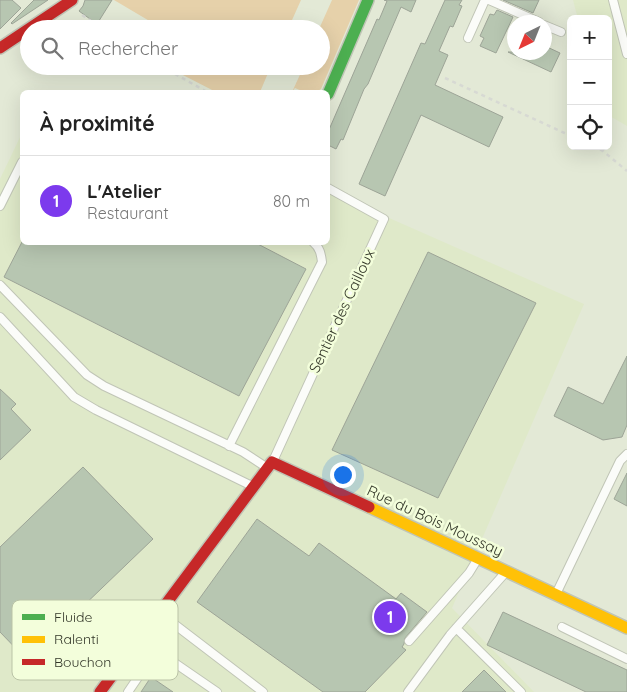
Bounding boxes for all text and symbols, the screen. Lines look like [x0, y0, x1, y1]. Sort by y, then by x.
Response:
north arrow [507, 15, 552, 60]
map controls [567, 15, 612, 150]
button: + [567, 15, 612, 60]
search box [20, 20, 330, 75]
icon: search [38, 34, 66, 62]
text: Rechercher [78, 36, 178, 60]
button: − [567, 60, 612, 105]
button: locate [567, 105, 612, 150]
text: À proximité [40, 110, 155, 136]
text: L'Atelier [87, 179, 162, 203]
text: 1 [53, 191, 59, 211]
text: 80 m [273, 191, 310, 211]
text: Restaurant [87, 203, 169, 223]
street label: Sentier des Cailloux [304, 246, 379, 376]
your location [330, 462, 356, 488]
street label: Rue du Bois Moussay [364, 481, 506, 560]
pin: 1 [374, 598, 406, 636]
legend [12, 600, 178, 680]
text: Fluide [54, 608, 93, 626]
text: Ralenti [54, 630, 99, 648]
text: Bouchon [54, 653, 111, 671]

